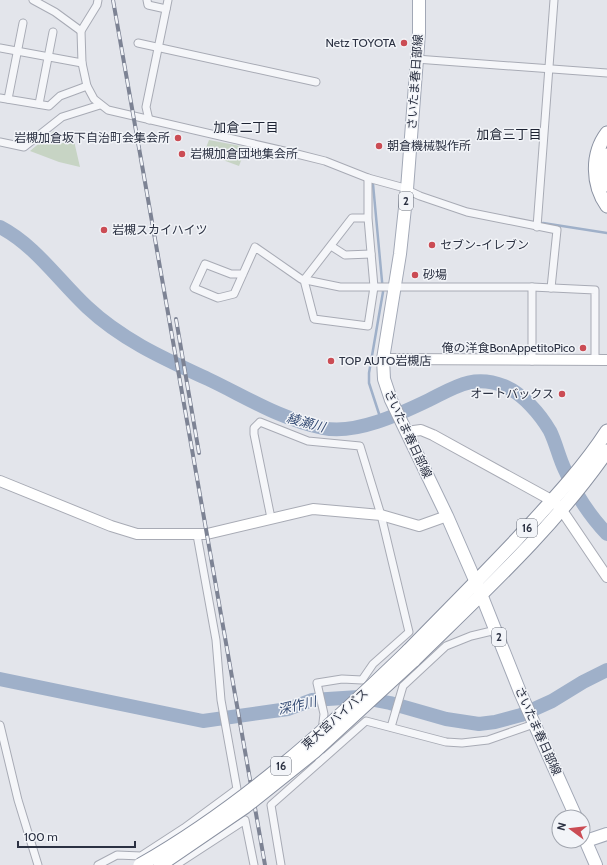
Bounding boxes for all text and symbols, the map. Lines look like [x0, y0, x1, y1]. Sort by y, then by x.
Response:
street label: さいたま春日部線 [404, 34, 425, 130]
place label: Netz TOYOTA [326, 35, 397, 50]
marker: Netz TOYOTA [399, 38, 409, 48]
district label: 加倉二丁目 [213, 119, 279, 135]
district label: 加倉三丁目 [476, 126, 542, 142]
place label: 岩槻加倉坂下自治町会集会所 [14, 130, 170, 145]
marker: 岩槻加倉坂下自治町会集会所 [173, 133, 183, 143]
place label: 朝倉機械製作所 [387, 138, 471, 153]
marker: 朝倉機械製作所 [374, 141, 384, 151]
place label: 岩槻加倉団地集会所 [190, 146, 298, 161]
marker: 岩槻加倉団地集会所 [177, 149, 187, 159]
road number: 2 [399, 192, 413, 210]
place label: 岩槻スカイハイツ [112, 222, 208, 237]
marker: 岩槻スカイハイツ [99, 225, 109, 235]
place label: セブン-イレブン [440, 237, 529, 252]
marker: セブン-イレブン [427, 240, 437, 250]
place label: 砂場 [423, 267, 447, 282]
marker: 砂場 [410, 270, 420, 280]
place label: 俺の洋食BonAppetitoPico [441, 340, 575, 355]
marker: 俺の洋食BonAppetitoPico [578, 343, 588, 353]
place label: TOP AUTO岩槻店 [339, 353, 431, 368]
marker: TOP AUTO岩槻店 [326, 356, 336, 366]
place label: オートバックス [470, 386, 554, 401]
street label: さいたま春日部線 [381, 387, 435, 480]
marker: オートバックス [557, 389, 567, 399]
water label: 綾瀬川 [285, 409, 329, 435]
road number: 16 [517, 519, 537, 537]
road number: 2 [492, 628, 506, 646]
street label: さいたま春日部線 [512, 684, 565, 778]
street label: 東大宮バイパス [299, 685, 371, 752]
water label: 深作川 [276, 692, 320, 717]
road number: 16 [271, 757, 291, 775]
north arrow [551, 809, 591, 849]
text: N [554, 821, 569, 832]
scale bar [18, 823, 135, 849]
text: 100 m [24, 829, 58, 844]

